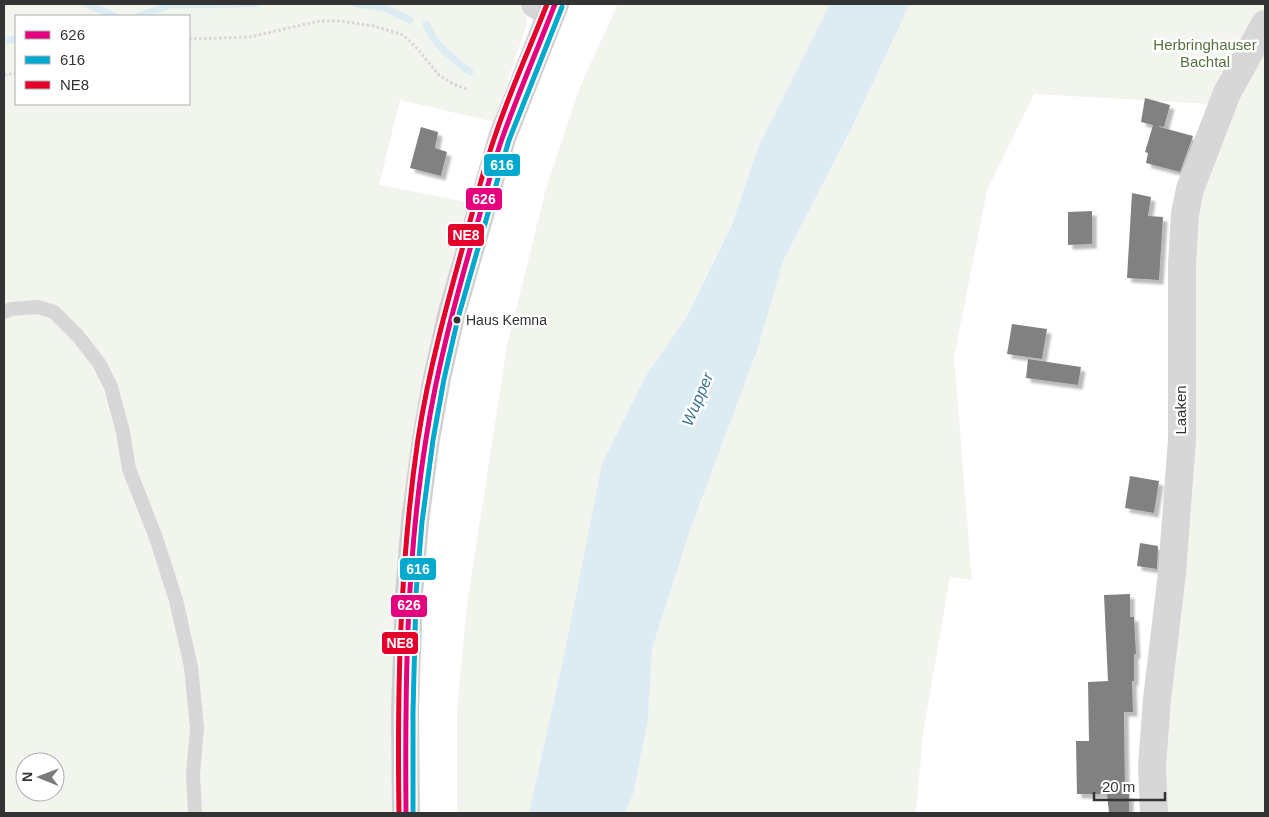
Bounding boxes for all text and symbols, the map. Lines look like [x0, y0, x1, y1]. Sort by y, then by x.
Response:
legend [15, 15, 190, 105]
text: 626 [60, 26, 85, 43]
park label: Herbringhauser Bachtal [1153, 36, 1257, 70]
text: 616 [60, 51, 85, 68]
text: NE8 [60, 76, 89, 93]
line badge: 616 [483, 153, 521, 177]
text: 616 [490, 157, 514, 173]
line badge: 626 [465, 187, 503, 211]
text: 626 [472, 191, 496, 207]
line badge: NE8 [447, 223, 485, 247]
text: NE8 [452, 227, 480, 243]
place label: Haus Kemna [466, 312, 547, 328]
marker: Haus Kemna [452, 315, 462, 325]
water label: Wupper [679, 369, 716, 428]
street label: Laaken [1172, 385, 1189, 435]
line badge: 616 [399, 557, 437, 581]
text: 616 [406, 561, 430, 577]
line badge: 626 [390, 594, 428, 618]
text: 626 [397, 597, 421, 613]
line badge: NE8 [381, 631, 419, 655]
text: NE8 [386, 635, 414, 651]
north arrow [15, 752, 65, 802]
scale bar [1094, 770, 1165, 802]
text: N [19, 772, 35, 782]
text: 20 m [1102, 778, 1135, 795]

